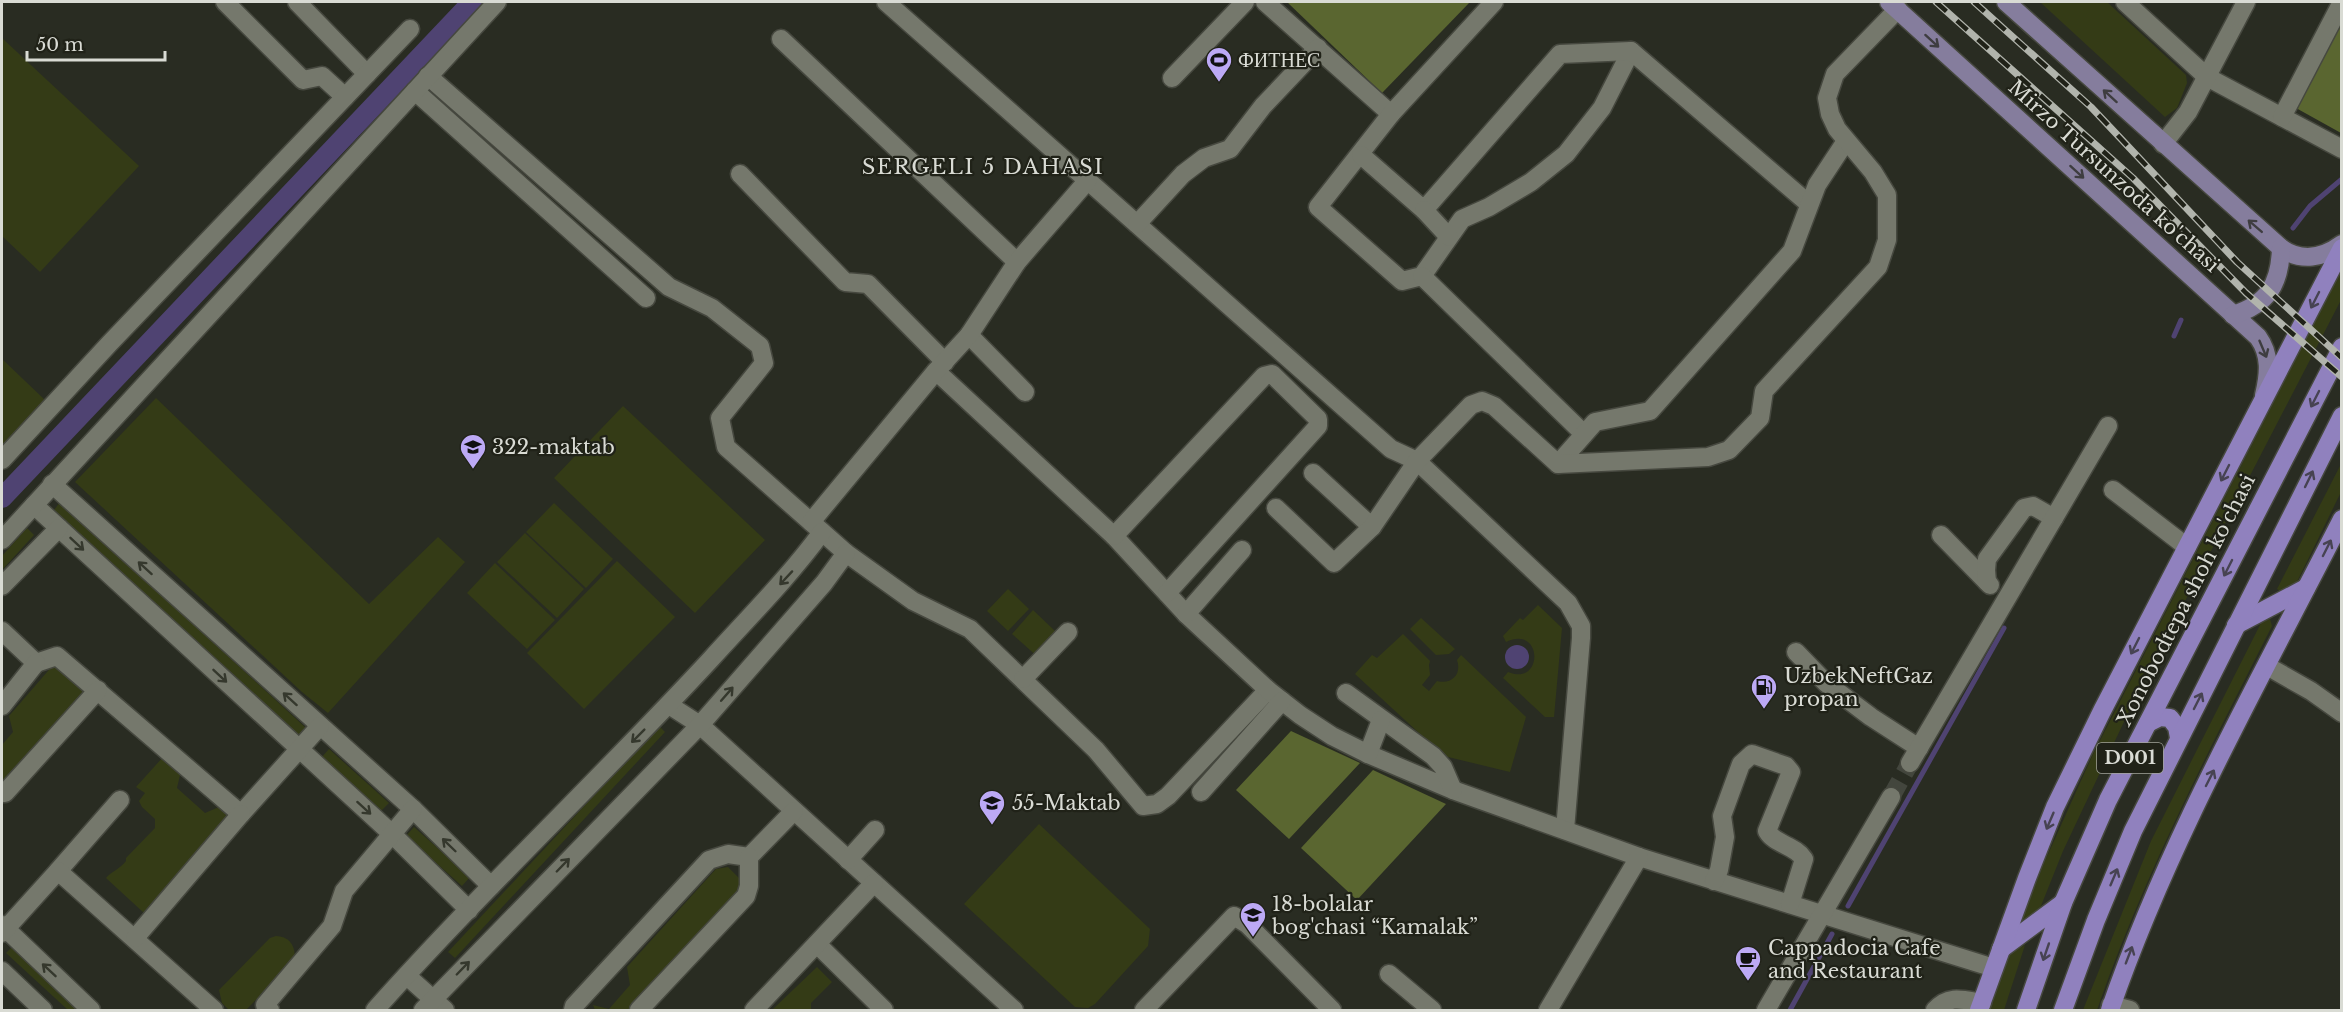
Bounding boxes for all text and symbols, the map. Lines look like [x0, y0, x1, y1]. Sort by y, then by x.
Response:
scale bar [27, 24, 165, 62]
text: 50 m [36, 34, 84, 56]
one-way arrow [1925, 34, 1940, 48]
sports icon: ФИТНЕС [1204, 45, 1234, 83]
place label: ФИТНЕС [1238, 48, 1320, 72]
street label: Mirzo Tursunzoda ko'chasi [2004, 75, 2225, 277]
one-way arrow [2102, 89, 2117, 103]
district label: SERGELI 5 DAHASI [862, 154, 1104, 180]
one-way arrow [2069, 165, 2084, 179]
one-way arrow [2247, 219, 2263, 232]
one-way arrow [2308, 290, 2320, 308]
one-way arrow [2258, 339, 2269, 357]
one-way arrow [2309, 390, 2321, 407]
school or university icon: 322-maktab [458, 432, 488, 470]
place label: 322-maktab [492, 435, 615, 459]
one-way arrow [2219, 464, 2231, 481]
street label: Xonobodtepa shoh ko'chasi [2112, 470, 2260, 730]
one-way arrow [2304, 471, 2315, 489]
one-way arrow [69, 537, 84, 551]
one-way arrow [2321, 540, 2333, 557]
one-way arrow [2222, 558, 2233, 576]
one-way arrow [138, 561, 153, 575]
one-way arrow [779, 570, 793, 585]
one-way arrow [2129, 637, 2141, 655]
place label: UzbekNeftGaz propan [1784, 664, 1933, 711]
one-way arrow [213, 669, 228, 683]
fuel station icon: UzbekNeftGaz propan [1749, 672, 1779, 710]
one-way arrow [720, 686, 733, 702]
one-way arrow [283, 692, 298, 706]
one-way arrow [2193, 693, 2204, 711]
one-way arrow [631, 728, 646, 743]
road number: D001 [2097, 743, 2163, 773]
one-way arrow [2205, 770, 2217, 788]
school or university icon: 55-Maktab [977, 788, 1007, 826]
place label: 55-Maktab [1012, 791, 1121, 815]
one-way arrow [356, 801, 371, 815]
one-way arrow [2043, 812, 2054, 830]
one-way arrow [442, 838, 457, 852]
one-way arrow [555, 858, 570, 873]
one-way arrow [2109, 869, 2120, 887]
place label: 18-bolalar bog'chasi “Kamalak” [1271, 892, 1478, 939]
school or university icon: 18-bolalar bog'chasi “Kamalak” [1238, 900, 1268, 938]
place label: Cappadocia Cafe and Restaurant [1768, 936, 1941, 983]
one-way arrow [2040, 942, 2051, 961]
cafe icon: Cappadocia Cafe and Restaurant [1733, 944, 1763, 982]
one-way arrow [2125, 947, 2136, 965]
one-way arrow [456, 961, 470, 976]
one-way arrow [42, 963, 57, 977]

